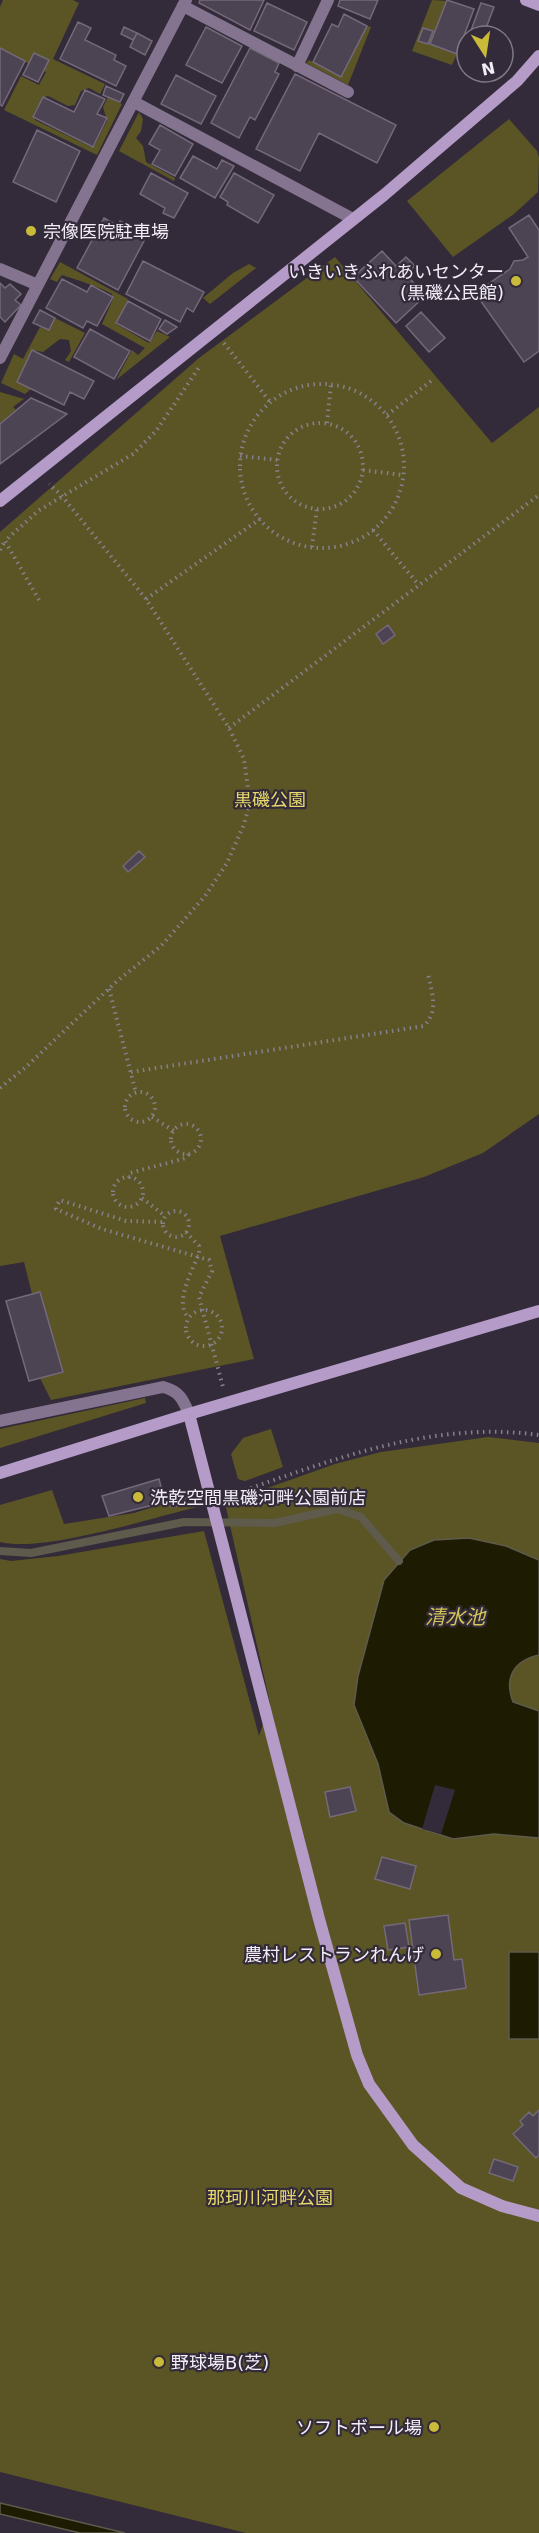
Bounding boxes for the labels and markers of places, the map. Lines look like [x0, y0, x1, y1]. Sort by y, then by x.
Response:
place label: 宗像医院駐車場 [43, 221, 169, 242]
marker: 宗像医院駐車場 [24, 224, 38, 238]
place label: いきいきふれあいセンター (黒磯公民館) [288, 261, 504, 303]
marker: いきいきふれあいセンター (黒磯公民館) [509, 274, 523, 288]
place label: 洗乾空間黒磯河畔公園前店 [150, 1487, 366, 1508]
marker: 洗乾空間黒磯河畔公園前店 [131, 1490, 145, 1504]
place label: 農村レストランれんげ [244, 1944, 424, 1965]
marker: 農村レストランれんげ [429, 1947, 443, 1961]
place label: 野球場B(芝) [171, 2352, 269, 2373]
marker: 野球場B(芝) [152, 2355, 166, 2369]
place label: ソフトボール場 [296, 2417, 422, 2438]
marker: ソフトボール場 [427, 2420, 441, 2434]

